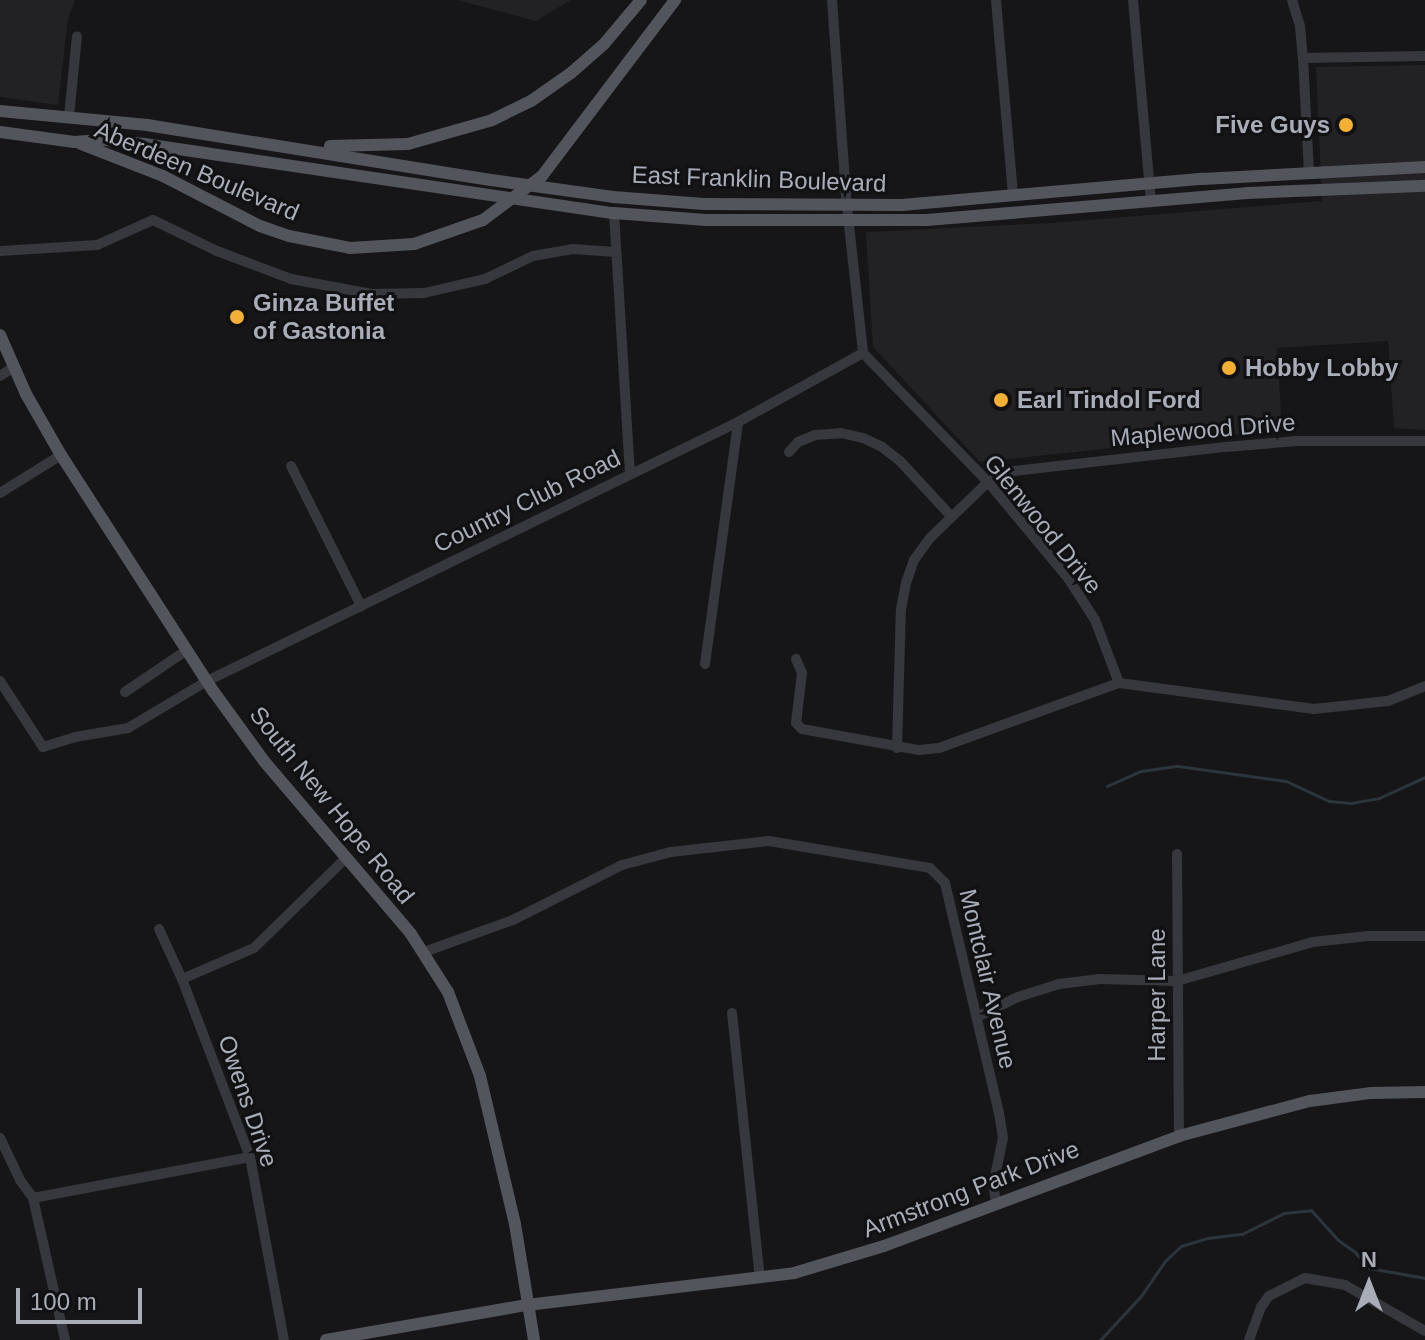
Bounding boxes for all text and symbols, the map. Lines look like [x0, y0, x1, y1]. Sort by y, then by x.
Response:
place label: Five Guys [1215, 111, 1330, 139]
street label: Aberdeen Boulevard [91, 115, 303, 227]
marker: Five Guys [1337, 116, 1355, 134]
street label: East Franklin Boulevard [631, 160, 887, 198]
place label: Ginza Buffet of Gastonia [253, 289, 394, 345]
marker: Ginza Buffet of Gastonia [228, 308, 246, 326]
place label: Hobby Lobby [1245, 354, 1398, 382]
marker: Hobby Lobby [1220, 359, 1238, 377]
place label: Earl Tindol Ford [1017, 386, 1201, 414]
marker: Earl Tindol Ford [992, 391, 1010, 409]
street label: Maplewood Drive [1109, 408, 1297, 452]
street label: Country Club Road [429, 443, 625, 559]
street label: Glenwood Drive [978, 449, 1108, 599]
street label: South New Hope Road [244, 701, 420, 909]
street label: Montclair Avenue [953, 886, 1023, 1072]
street label: Harper Lane [1143, 928, 1171, 1062]
street label: Owens Drive [212, 1031, 284, 1171]
street label: Armstrong Park Drive [859, 1134, 1083, 1244]
north arrow [1329, 1244, 1409, 1324]
text: N [1361, 1247, 1377, 1272]
scale bar [20, 1272, 146, 1322]
text: 100 m [30, 1288, 97, 1315]

